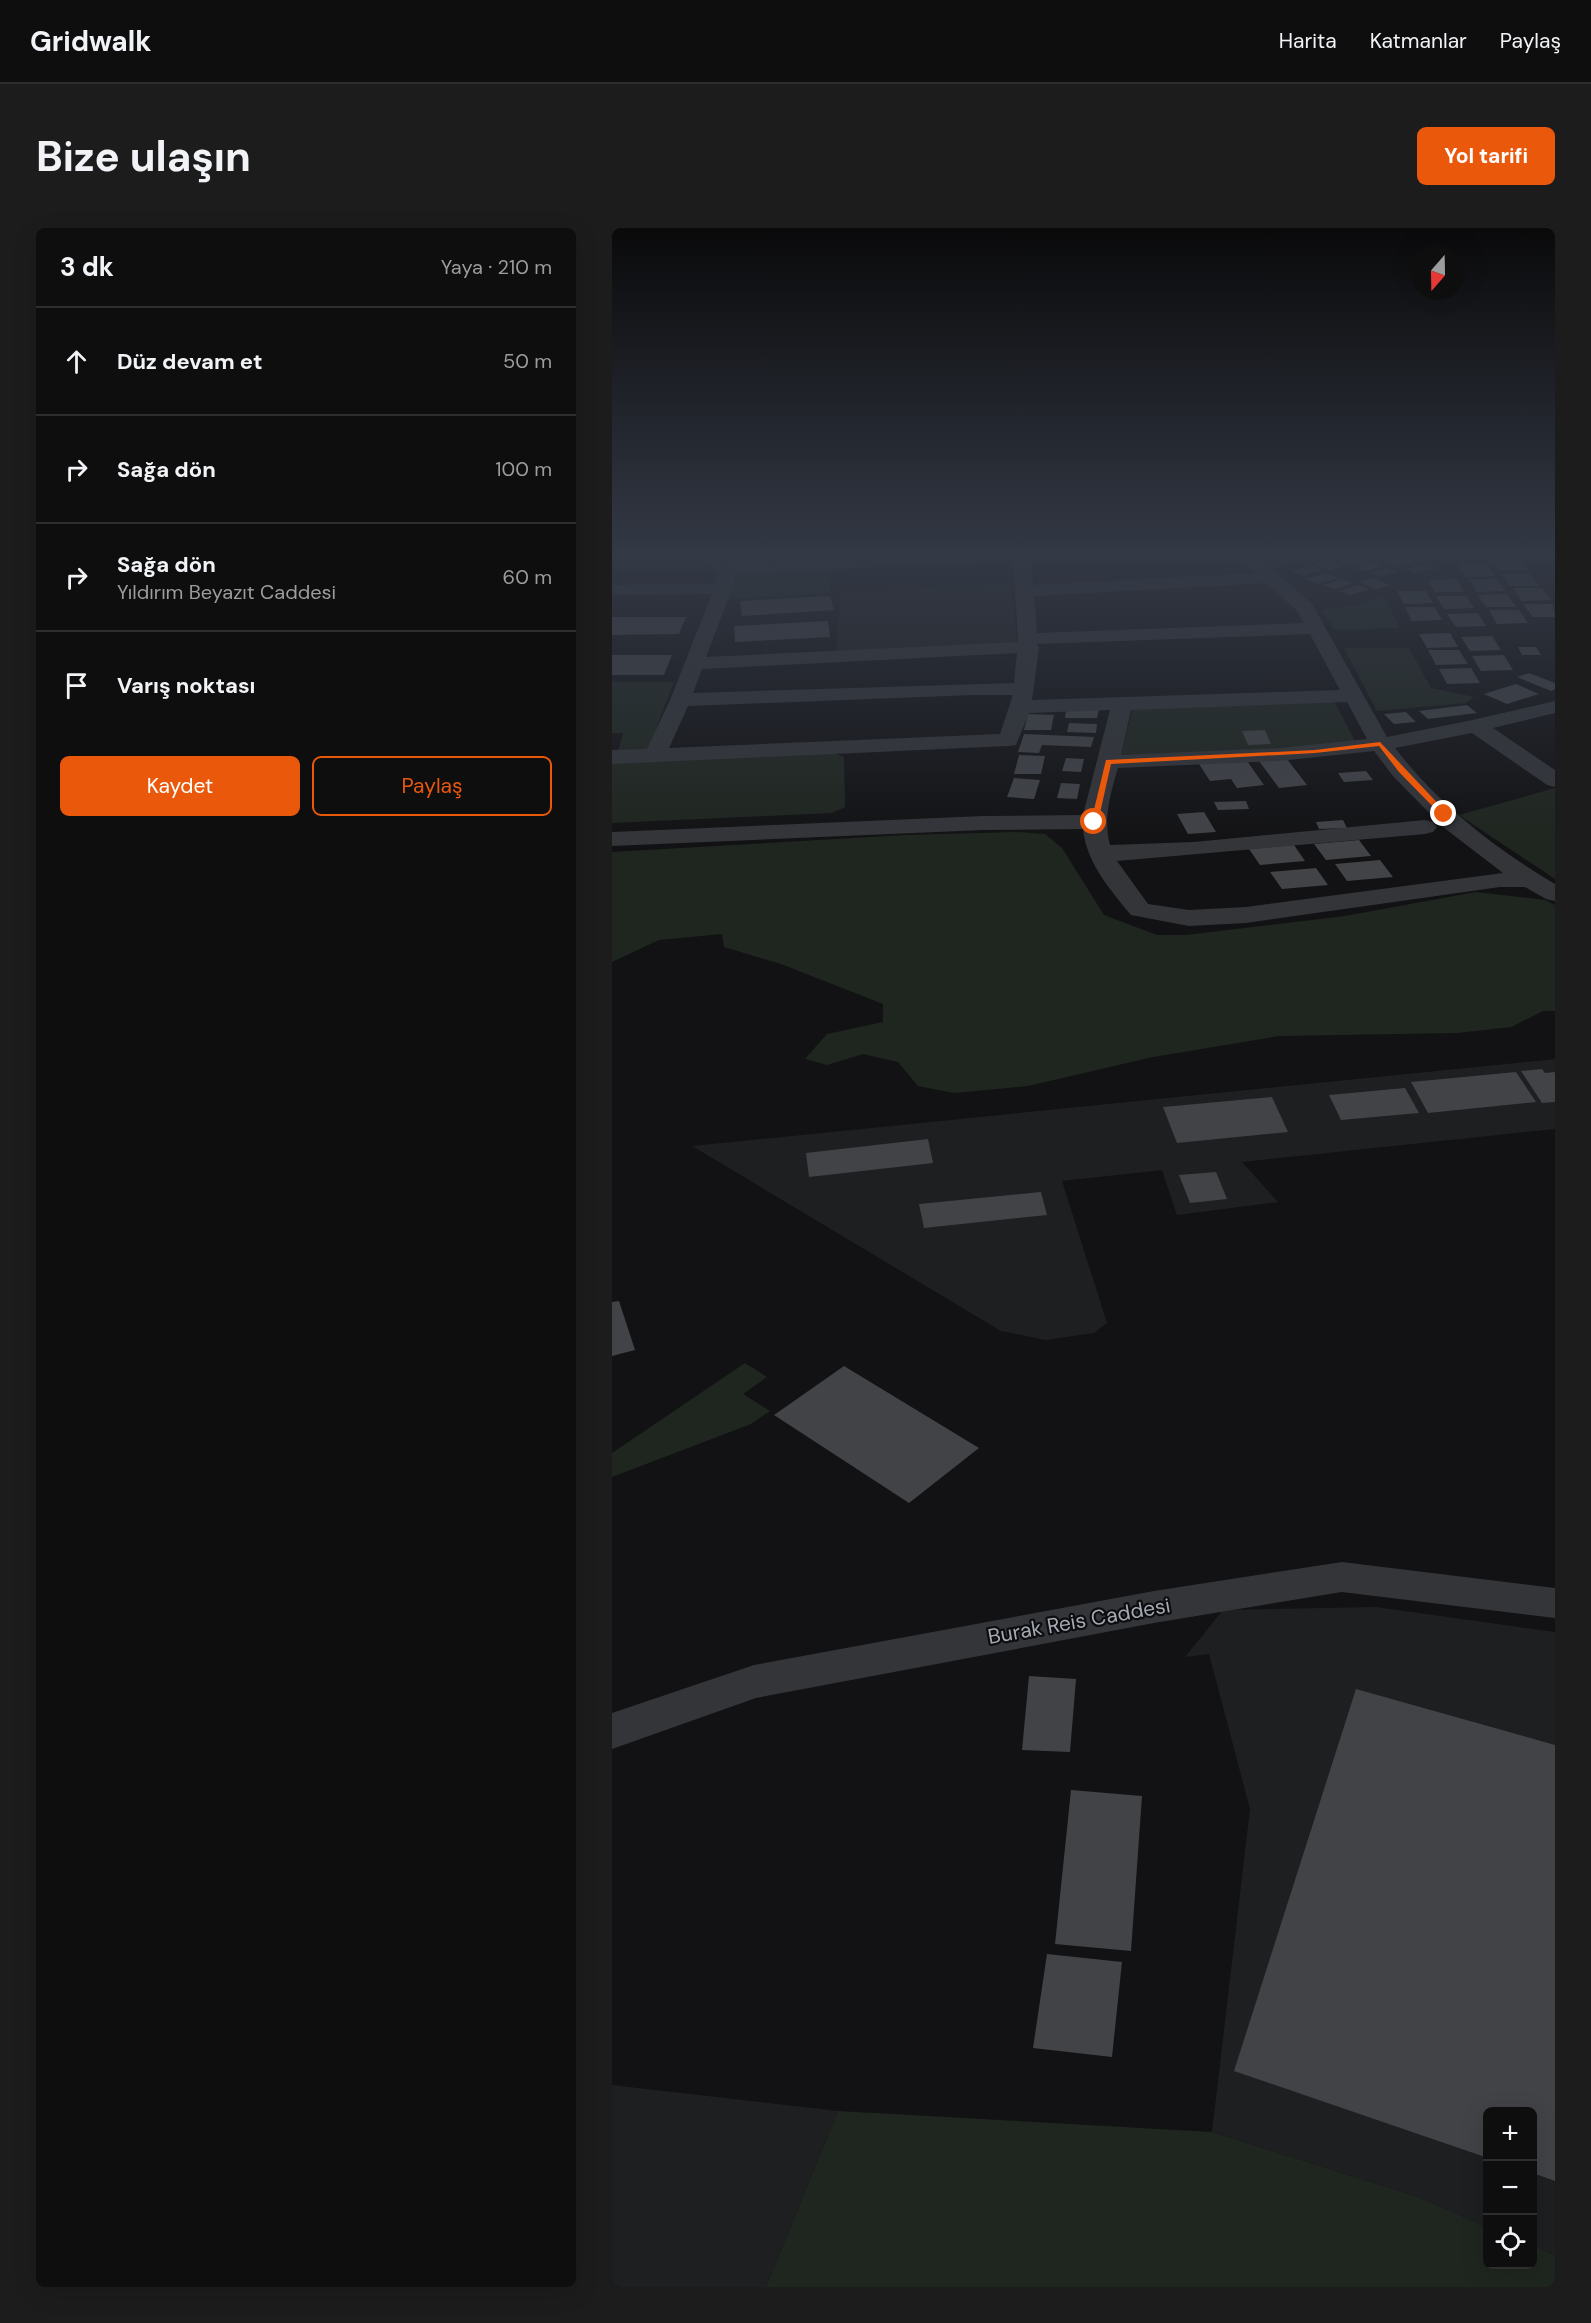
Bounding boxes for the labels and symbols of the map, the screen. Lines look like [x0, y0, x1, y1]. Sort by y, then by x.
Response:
north arrow [1411, 246, 1465, 300]
route end [1430, 800, 1456, 826]
route start [1080, 808, 1106, 834]
street label: Burak Reis Caddesi [986, 1591, 1172, 1651]

